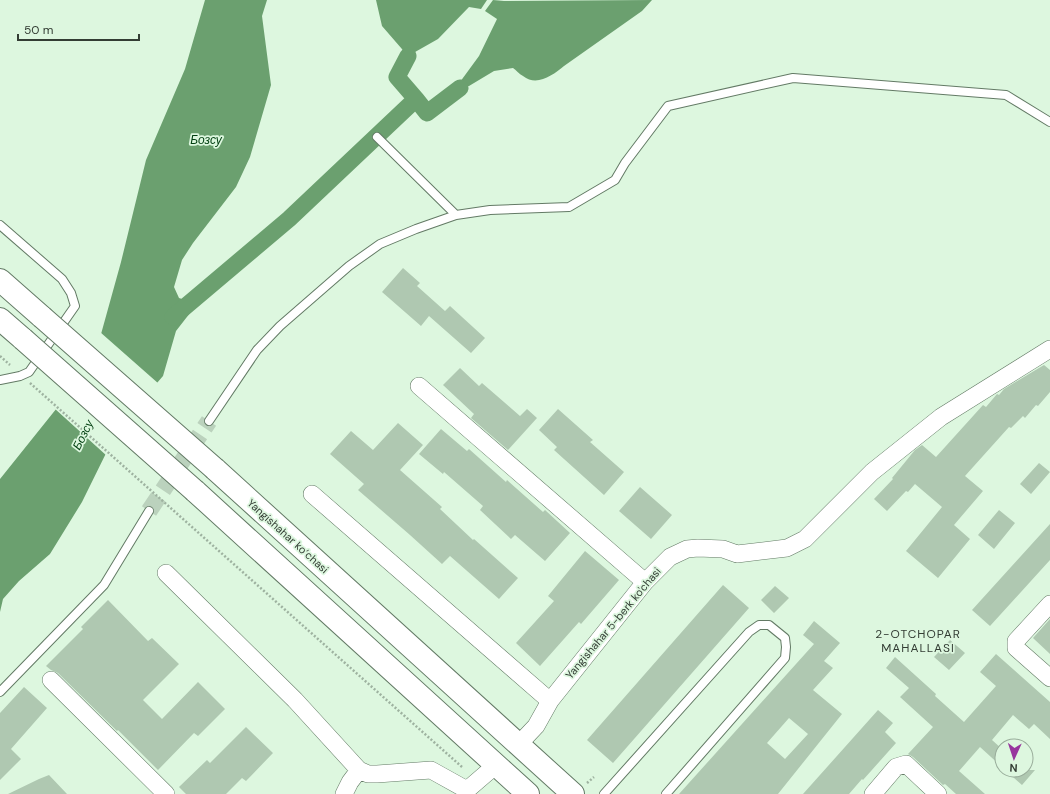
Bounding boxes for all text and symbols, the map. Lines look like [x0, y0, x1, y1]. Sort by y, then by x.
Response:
scale bar [18, 16, 139, 42]
text: 50 m [24, 22, 53, 38]
water label: Бозсу [190, 132, 223, 148]
water label: Бозсу [69, 416, 98, 453]
street label: Yangishahar ko‘chasi [244, 496, 332, 576]
street label: Yangishahar 5-berk ko'chasi [562, 564, 664, 682]
district label: 2-OTCHOPAR MAHALLASI [875, 626, 961, 656]
north arrow [994, 738, 1034, 778]
text: N [1009, 761, 1018, 775]

